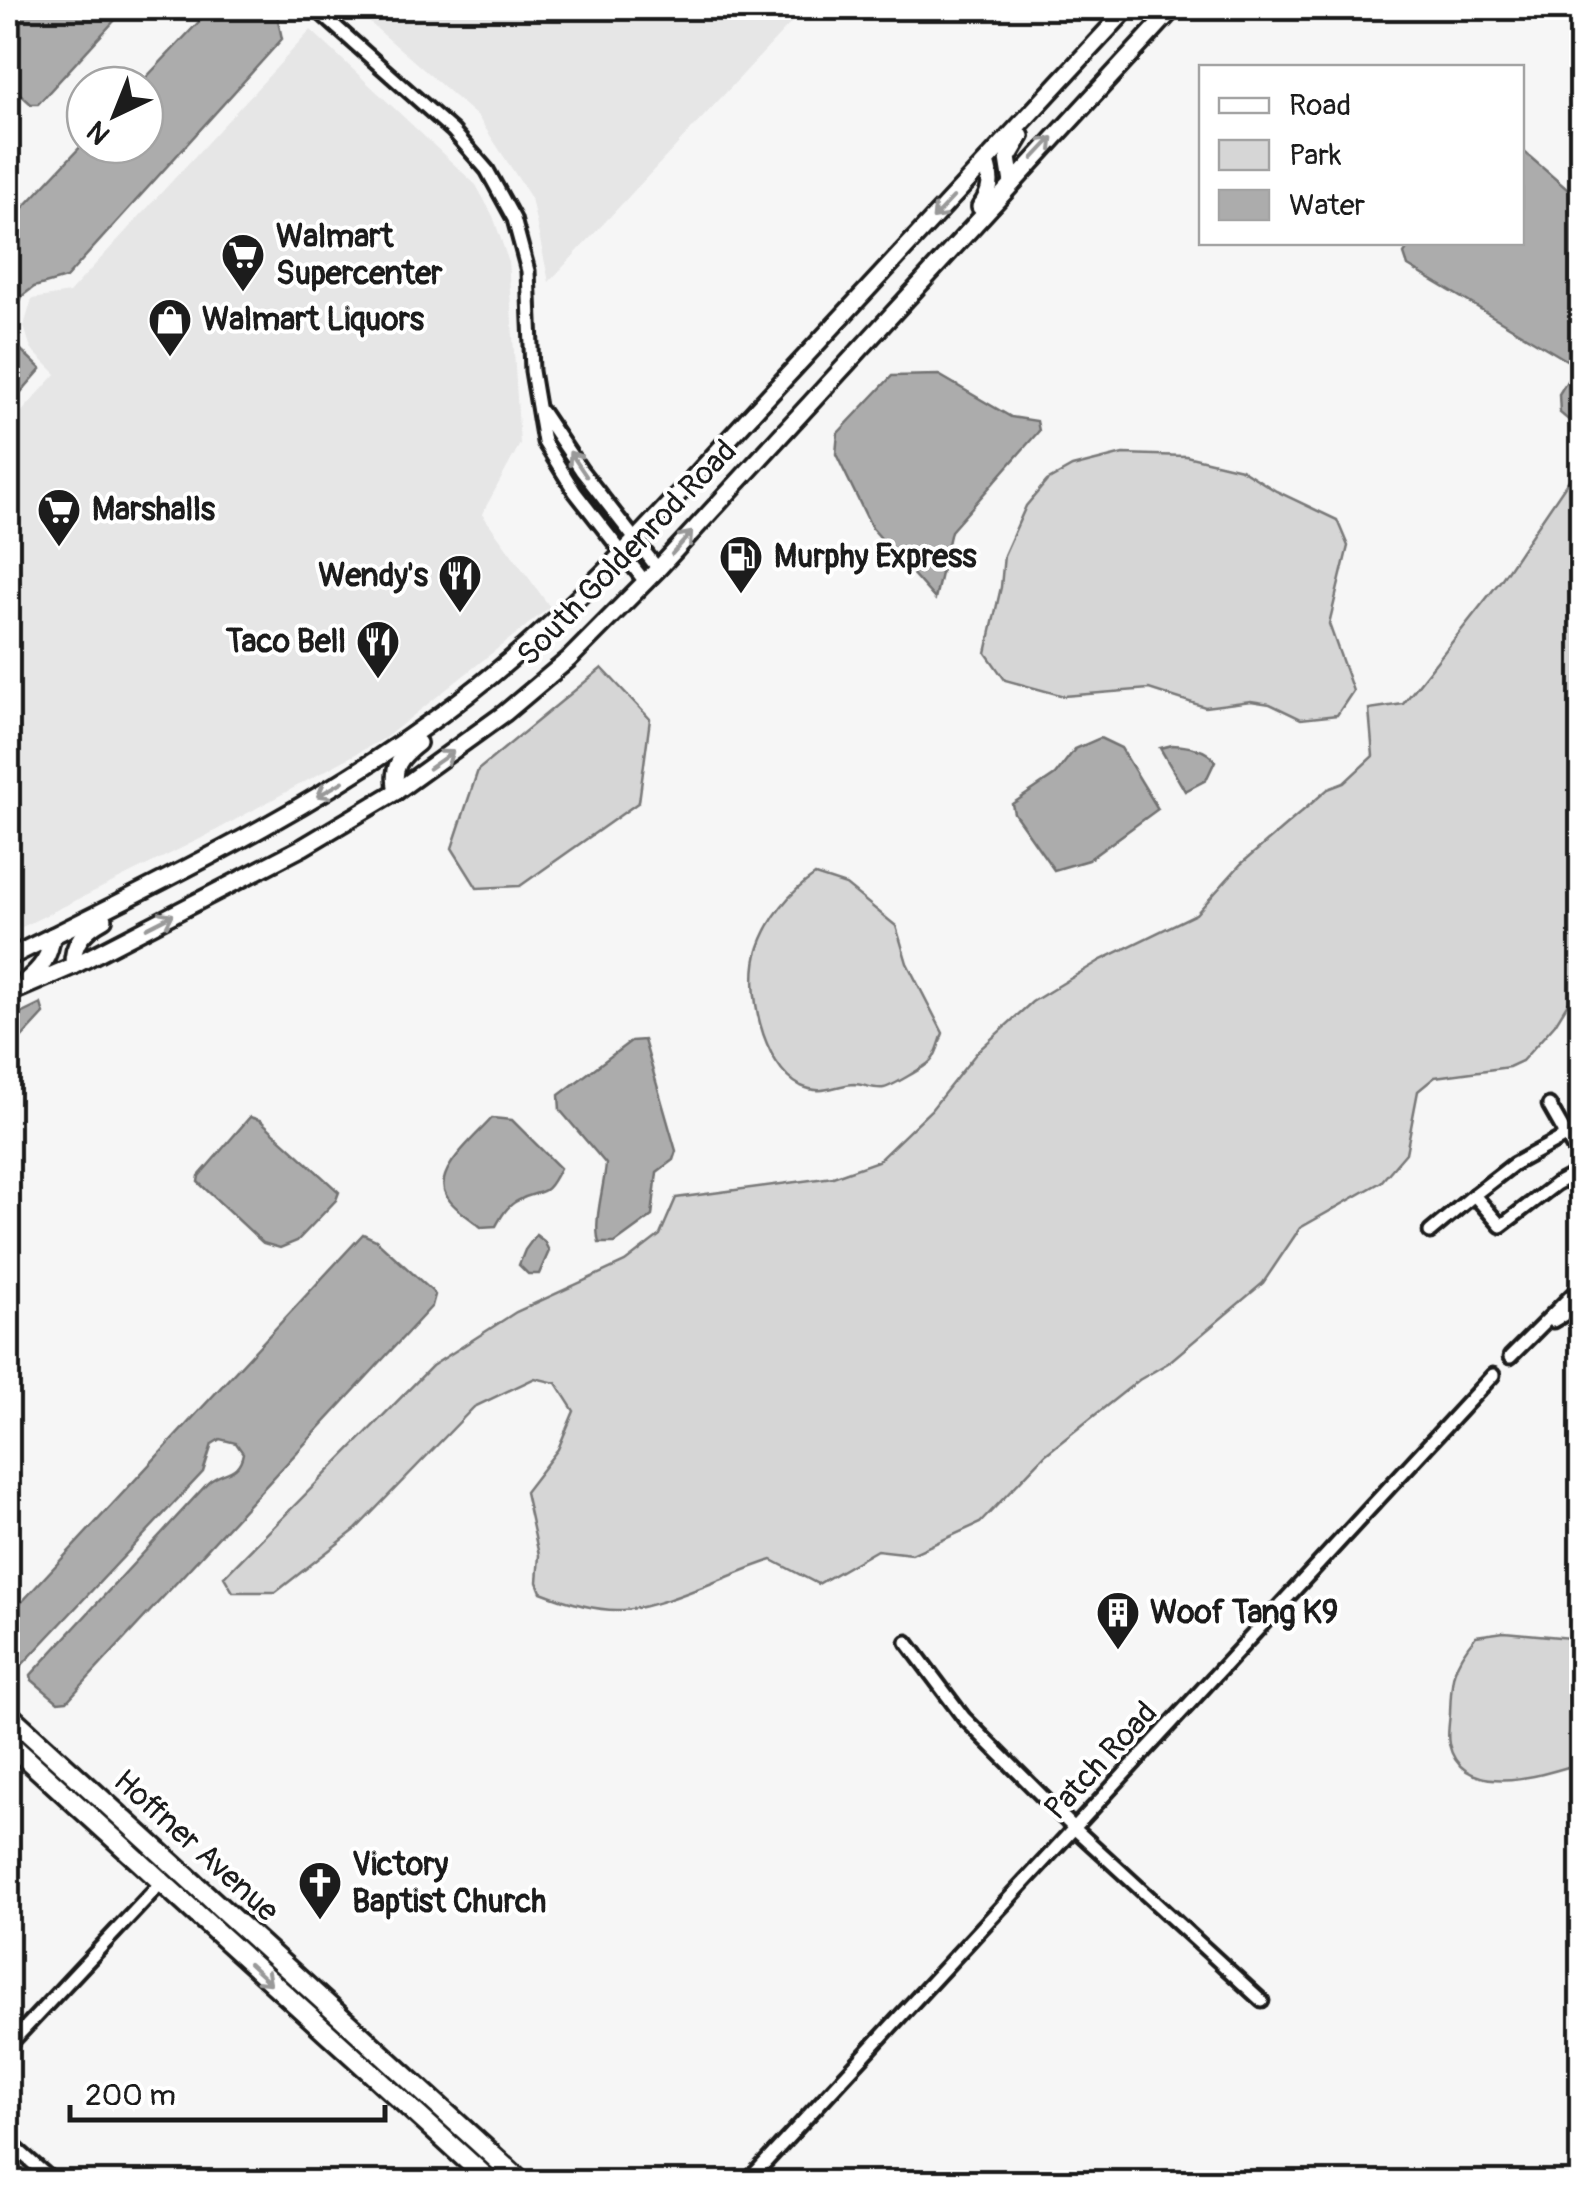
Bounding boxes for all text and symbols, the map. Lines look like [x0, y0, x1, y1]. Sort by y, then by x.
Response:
north arrow [65, 65, 165, 165]
legend [1199, 65, 1524, 245]
text: Road [1289, 87, 1351, 124]
text: N [80, 113, 118, 151]
one-way arrow [1031, 136, 1054, 161]
text: Park [1289, 137, 1342, 174]
text: Water [1289, 187, 1366, 224]
one-way arrow [932, 195, 955, 220]
place label: Walmart Supercenter [276, 217, 443, 294]
supermarket icon: Walmart Supercenter [220, 232, 266, 293]
shop icon: Walmart Liquors [147, 297, 193, 358]
place label: Walmart Liquors [202, 300, 425, 340]
street label: South Goldenrod Road [509, 432, 745, 674]
one-way arrow [568, 450, 589, 478]
supermarket icon: Marshalls [36, 487, 82, 548]
place label: Marshalls [92, 490, 216, 530]
one-way arrow [670, 531, 693, 556]
fuel station icon: Murphy Express [718, 534, 764, 595]
place label: Murphy Express [774, 537, 977, 577]
restaurant icon: Wendy's [437, 553, 483, 614]
place label: Wendy's [318, 556, 429, 596]
restaurant icon: Taco Bell [355, 619, 401, 680]
place label: Taco Bell [225, 622, 346, 662]
one-way arrow [427, 750, 455, 771]
one-way arrow [316, 779, 345, 799]
one-way arrow [144, 911, 174, 930]
building icon: Woof Tang K9 [1095, 1590, 1141, 1651]
place label: Woof Tang K9 [1150, 1593, 1338, 1633]
street label: Patch Road [1036, 1693, 1166, 1829]
street label: Hoffner Avenue [105, 1761, 287, 1931]
place label: Victory Baptist Church [352, 1845, 546, 1922]
church icon: Victory Baptist Church [297, 1860, 343, 1921]
one-way arrow [247, 1962, 272, 1985]
scale bar [70, 2060, 385, 2122]
text: 200 m [85, 2077, 176, 2114]

